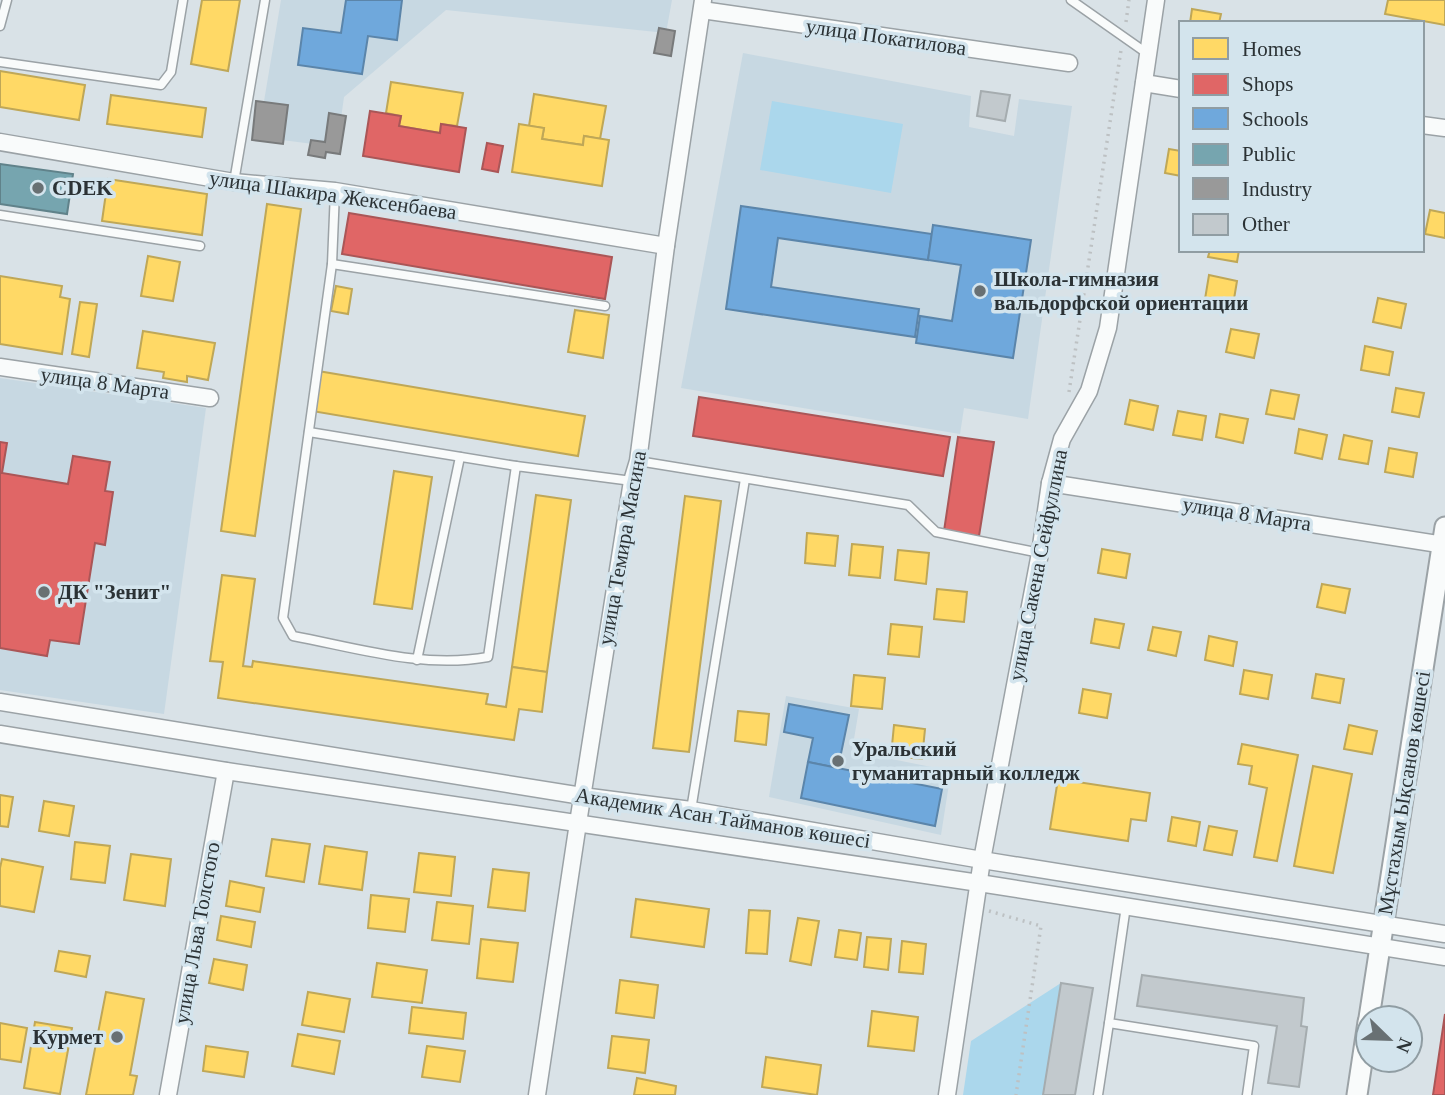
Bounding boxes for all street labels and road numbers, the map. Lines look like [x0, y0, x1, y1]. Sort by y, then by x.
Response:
street label: улица Покатилова [804, 14, 968, 60]
street label: улица Шакира Жексенбаева [208, 166, 459, 224]
street label: улица 8 Марта [39, 362, 172, 404]
street label: улица Сакена Сейфуллина [1004, 446, 1072, 683]
street label: улица Темира Масина [593, 448, 651, 647]
street label: улица 8 Марта [1181, 492, 1314, 536]
street label: Мұстахым Ықсанов көшесі [1373, 669, 1435, 917]
street label: Академик Асан Тайманов көшесі [574, 783, 872, 853]
street label: улица Льва Толстого [169, 840, 225, 1026]

